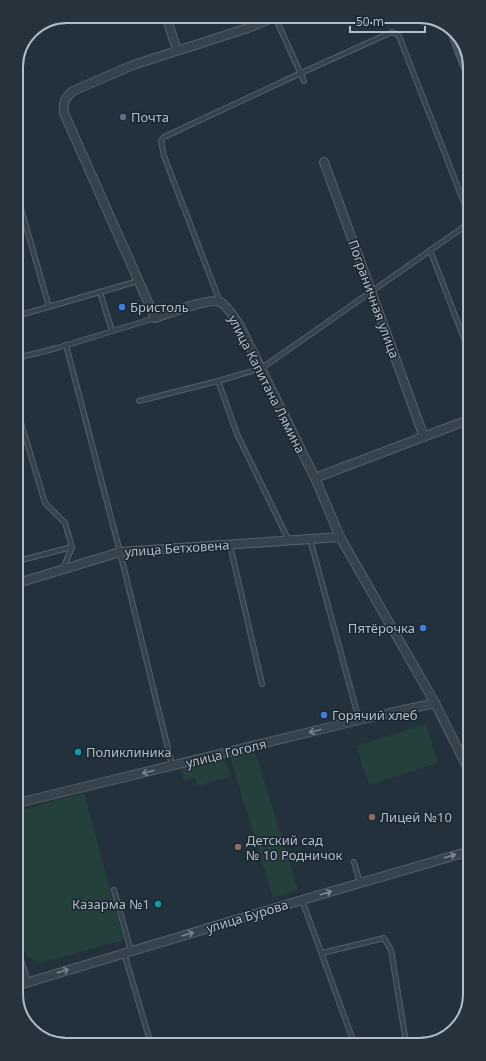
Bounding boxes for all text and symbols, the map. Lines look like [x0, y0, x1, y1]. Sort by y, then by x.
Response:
scale bar [350, 8, 425, 34]
text: 50 m [356, 13, 384, 30]
place label: Почта [131, 108, 169, 126]
marker: Почта [118, 112, 128, 122]
street label: Пограничная улица [344, 237, 404, 361]
place label: Бристоль [130, 298, 189, 316]
marker: Бристоль [117, 302, 127, 312]
street label: улица Капитана Лямина [224, 312, 310, 456]
street label: улица Бетховена [124, 535, 230, 561]
place label: Пятёрочка [348, 619, 415, 637]
marker: Пятёрочка [418, 623, 428, 633]
place label: Горячий хлеб [332, 706, 418, 724]
marker: Горячий хлеб [319, 710, 329, 720]
one-way arrow [309, 728, 322, 735]
street label: улица Гоголя [184, 734, 268, 772]
place label: Поликлиника [86, 743, 172, 761]
marker: Поликлиника [73, 747, 83, 757]
one-way arrow [142, 768, 155, 776]
place label: Лицей №10 [380, 808, 452, 826]
marker: Лицей №10 [367, 812, 377, 822]
place label: Детский сад № 10 Родничок [246, 831, 343, 864]
marker: Детский сад № 10 Родничок [233, 842, 243, 852]
one-way arrow [444, 852, 457, 859]
one-way arrow [319, 889, 332, 896]
place label: Казарма №1 [72, 895, 150, 913]
street label: улица Бурова [204, 895, 290, 937]
marker: Казарма №1 [153, 899, 163, 909]
one-way arrow [181, 930, 194, 937]
one-way arrow [56, 967, 69, 974]

